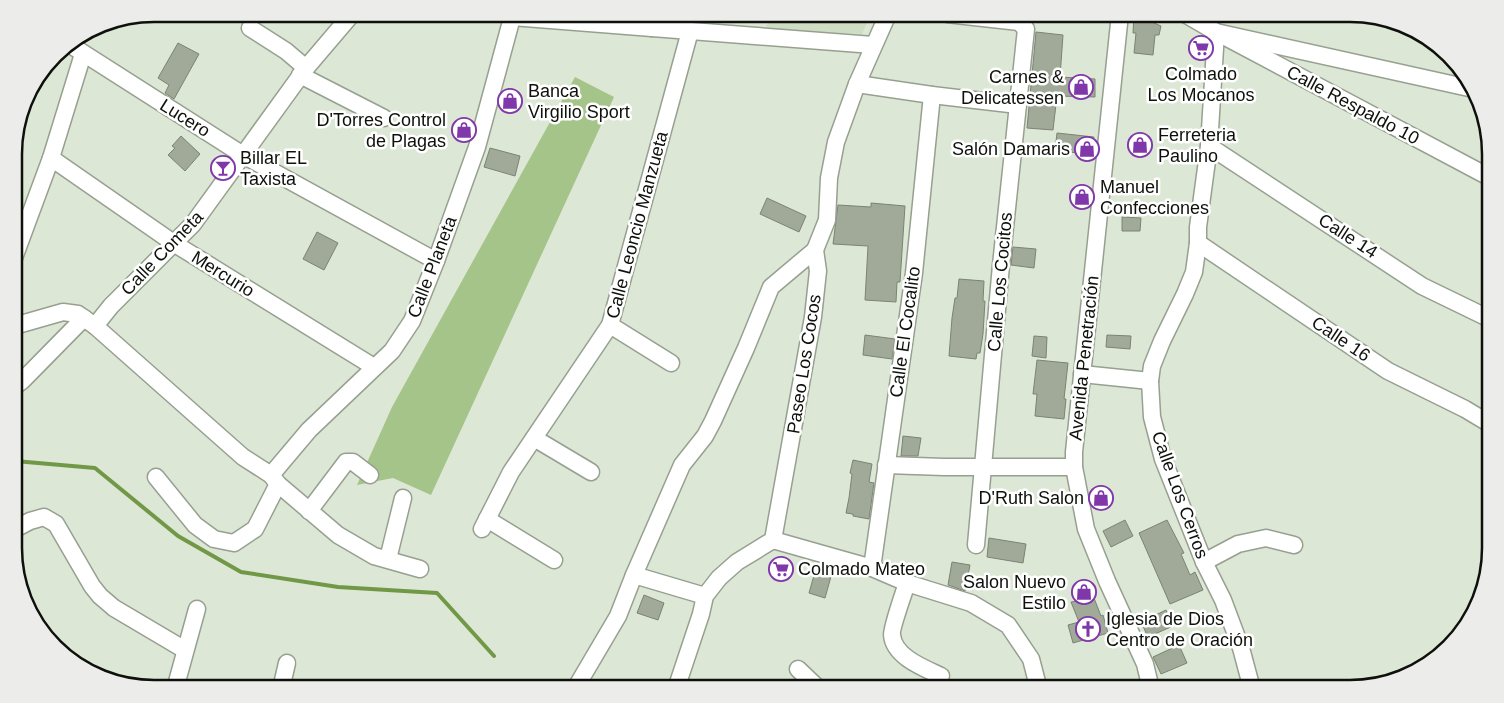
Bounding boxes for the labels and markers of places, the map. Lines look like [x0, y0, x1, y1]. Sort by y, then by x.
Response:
supermarket icon: Colmado Los Mocanos [1188, 35, 1214, 61]
place label: Colmado Los Mocanos [1147, 64, 1255, 105]
place label: Carnes & Delicatessen [961, 67, 1064, 108]
shop icon: Carnes & Delicatessen [1068, 74, 1094, 100]
place label: Banca Virgilio Sport [528, 81, 630, 122]
shop icon: Banca Virgilio Sport [497, 88, 523, 114]
place label: D'Torres Control de Plagas [317, 110, 446, 151]
shop icon: D'Torres Control de Plagas [451, 117, 477, 143]
place label: Ferreteria Paulino [1158, 125, 1237, 166]
shop icon: Ferreteria Paulino [1127, 132, 1153, 158]
shop icon: Salón Damaris [1074, 136, 1100, 162]
place label: Salón Damaris [952, 139, 1070, 159]
place label: Billar EL Taxista [240, 148, 307, 189]
bar icon: Billar EL Taxista [210, 155, 236, 181]
place label: Manuel Confecciones [1100, 177, 1209, 218]
shop icon: Manuel Confecciones [1069, 184, 1095, 210]
shop icon: D'Ruth Salon [1088, 485, 1114, 511]
place label: D'Ruth Salon [979, 488, 1084, 508]
supermarket icon: Colmado Mateo [768, 556, 794, 582]
place label: Colmado Mateo [798, 559, 925, 579]
place label: Salon Nuevo Estilo [963, 572, 1066, 613]
shop icon: Salon Nuevo Estilo [1071, 579, 1097, 605]
place label: Iglesia de Dios Centro de Oración [1106, 609, 1253, 650]
church icon: Iglesia de Dios Centro de Oración [1075, 616, 1101, 642]

